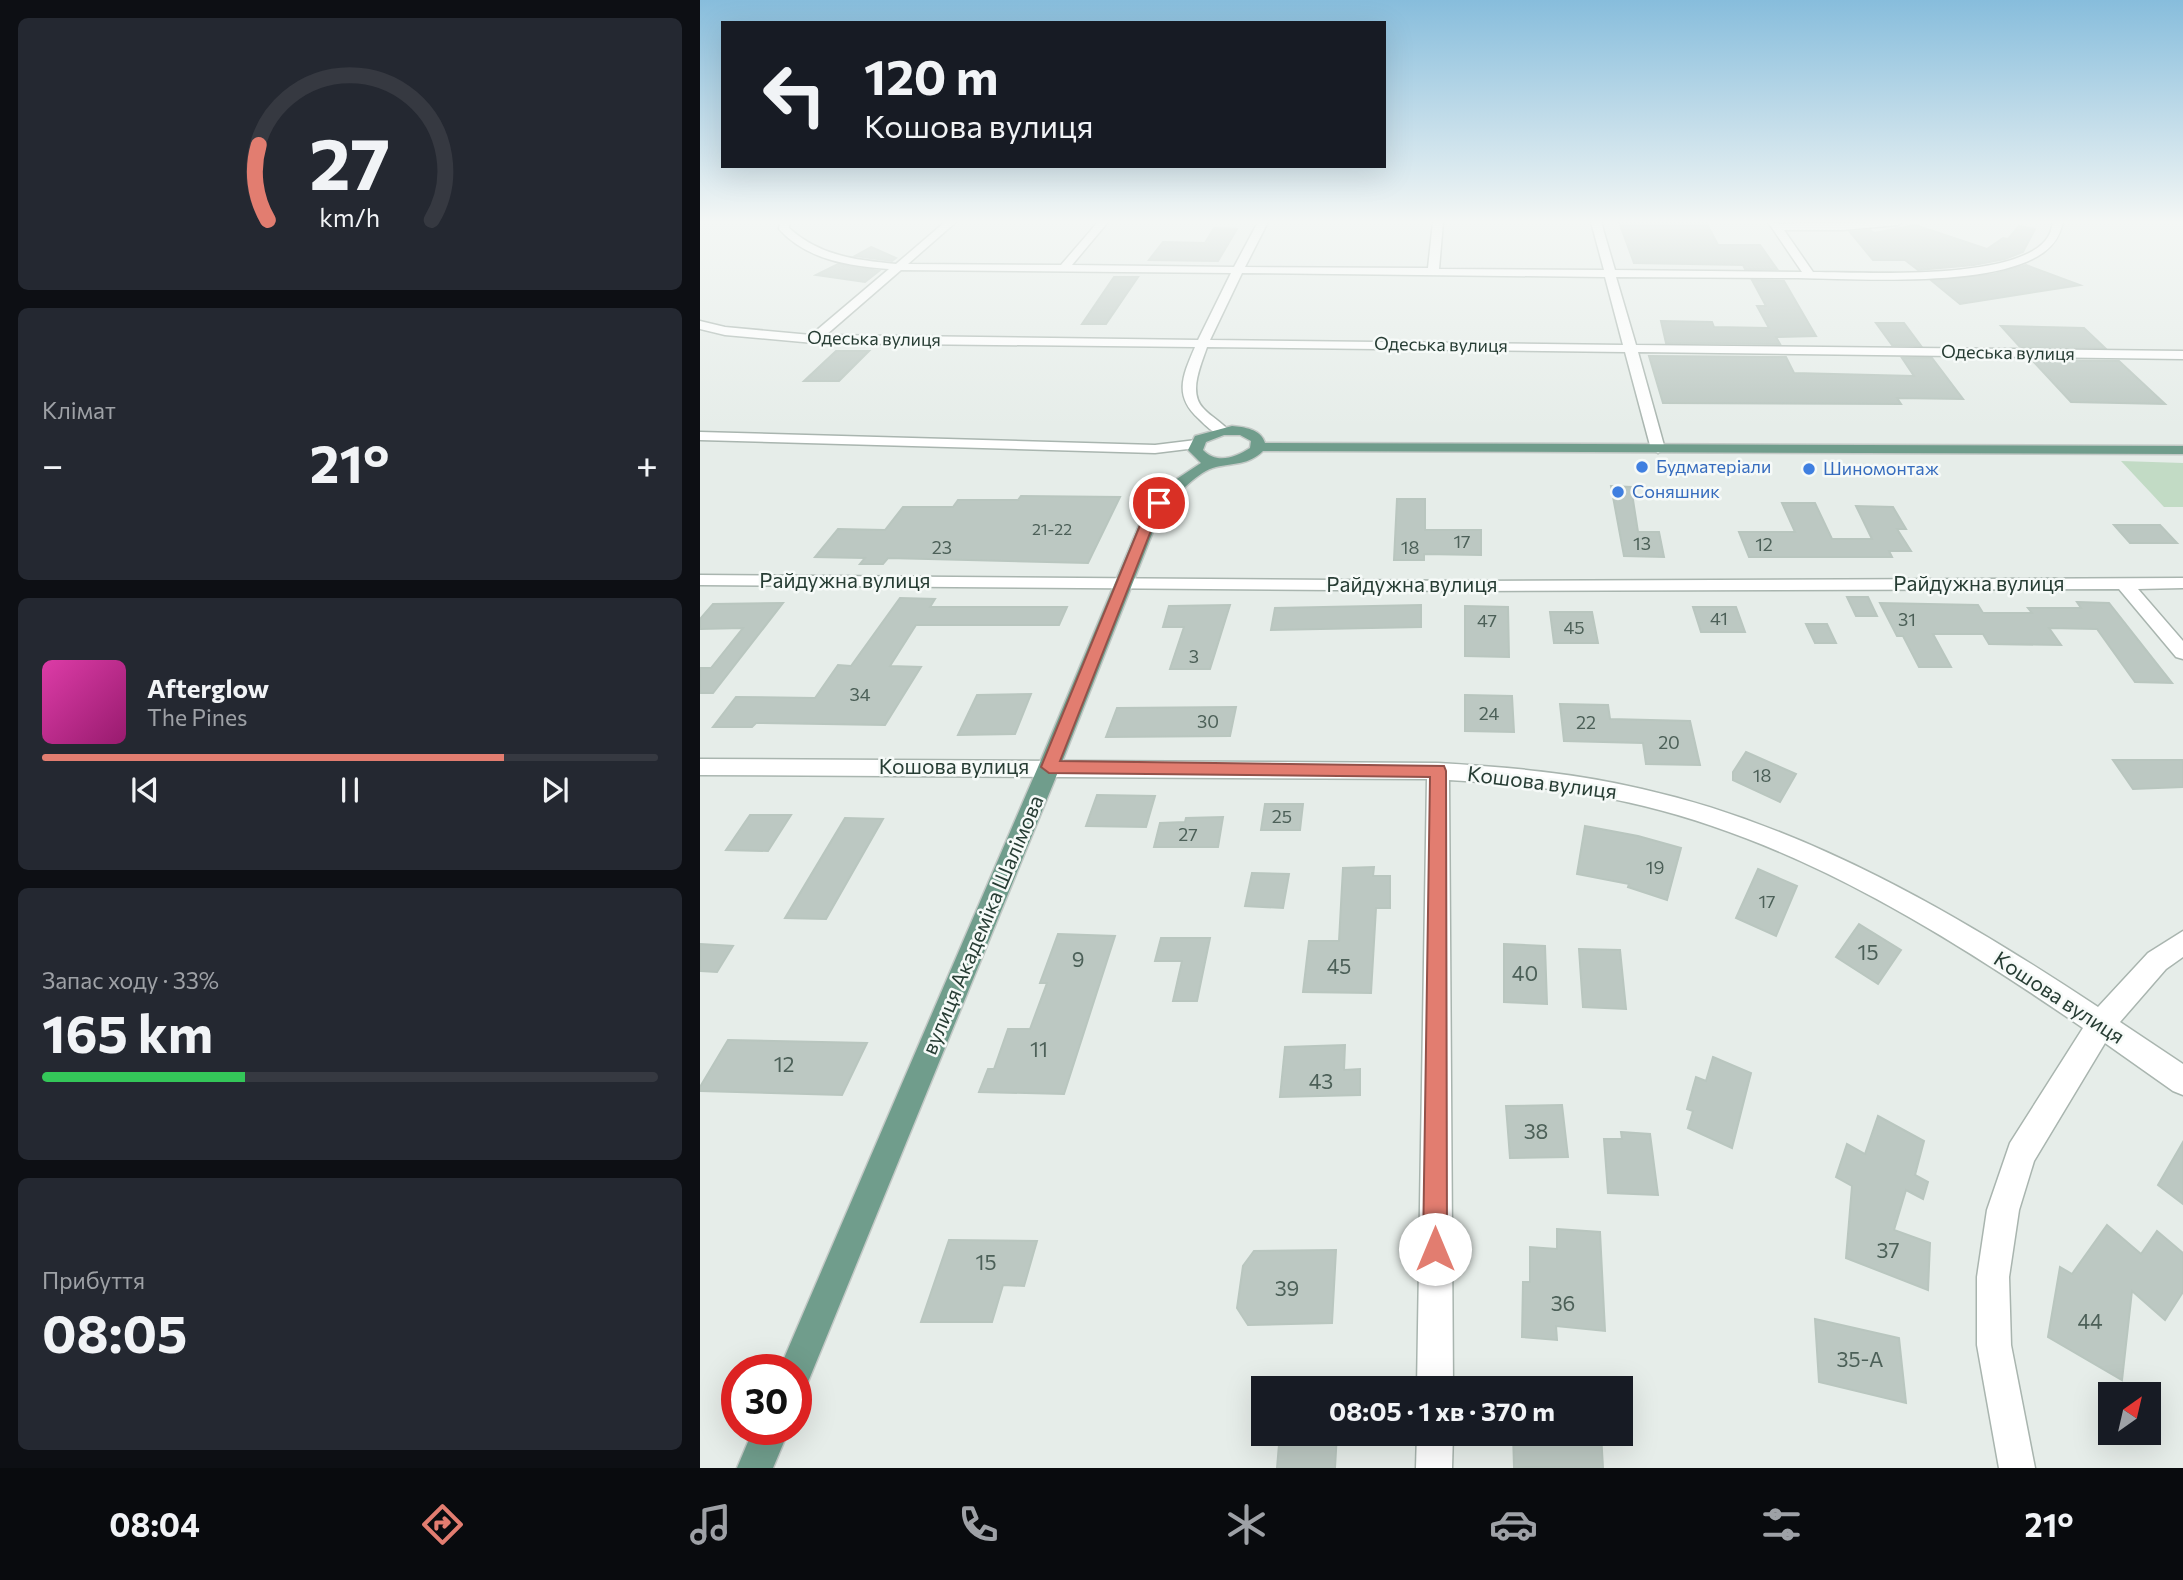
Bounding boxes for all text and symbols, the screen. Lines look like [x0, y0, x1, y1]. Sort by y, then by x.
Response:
text: 120 m [864, 45, 998, 105]
icon: left [749, 49, 840, 140]
text: Кошова вулиця [864, 105, 1094, 145]
text: 27 [310, 116, 390, 205]
text: km/h [320, 202, 380, 232]
street label: Одеська вулиця [807, 326, 941, 350]
street label: Одеська вулиця [1374, 332, 1508, 356]
street label: Одеська вулиця [1941, 340, 2075, 364]
text: Клімат [42, 396, 116, 424]
text: 21° [310, 430, 389, 494]
text: − [42, 440, 64, 487]
text: + [636, 440, 658, 487]
place label: Будматеріали [1656, 455, 1771, 477]
place label: Шиномонтаж [1823, 457, 1939, 479]
marker: Будматеріали [1634, 459, 1650, 475]
marker: Шиномонтаж [1801, 461, 1817, 477]
pin [1129, 473, 1189, 533]
place label: Соняшник [1632, 480, 1720, 502]
icon: arrive [1140, 484, 1178, 522]
marker: Соняшник [1610, 484, 1626, 500]
house number: 21-22 [1032, 519, 1072, 538]
house number: 17 [1453, 530, 1471, 552]
house number: 13 [1633, 532, 1651, 554]
house number: 12 [1755, 533, 1773, 555]
house number: 23 [932, 536, 952, 558]
house number: 18 [1401, 536, 1419, 558]
street label: Райдужна вулиця [759, 567, 931, 592]
street label: Райдужна вулиця [1893, 570, 2065, 595]
street label: Райдужна вулиця [1326, 571, 1498, 596]
house number: 41 [1710, 607, 1728, 629]
house number: 31 [1898, 608, 1916, 630]
house number: 47 [1477, 609, 1497, 631]
house number: 45 [1563, 616, 1585, 638]
house number: 3 [1189, 645, 1199, 667]
text: Afterglow [147, 672, 269, 703]
house number: 34 [849, 683, 871, 705]
house number: 24 [1479, 702, 1499, 724]
text: The Pines [147, 703, 248, 731]
house number: 30 [1197, 710, 1219, 732]
house number: 22 [1576, 711, 1596, 733]
house number: 20 [1658, 731, 1680, 753]
street label: Кошова вулиця [879, 753, 1029, 778]
street label: Кошова вулиця [1466, 760, 1618, 803]
house number: 18 [1753, 764, 1771, 786]
icon: previous [126, 771, 164, 809]
icon: pause [331, 771, 369, 809]
icon: next [536, 771, 574, 809]
street label: вулиця Академіка Шалімова [916, 791, 1048, 1058]
house number: 25 [1272, 805, 1292, 827]
house number: 27 [1178, 823, 1198, 845]
house number: 19 [1646, 856, 1664, 878]
house number: 17 [1758, 890, 1776, 912]
house number: 15 [1857, 939, 1879, 964]
street label: Кошова вулиця [1990, 945, 2130, 1048]
house number: 9 [1072, 946, 1084, 971]
house number: 45 [1327, 953, 1351, 978]
house number: 40 [1512, 960, 1538, 985]
text: Запас ходу · 33% [42, 966, 219, 994]
text: 165 km [42, 1000, 213, 1064]
house number: 11 [1030, 1036, 1048, 1061]
house number: 12 [774, 1051, 794, 1076]
house number: 43 [1309, 1068, 1333, 1093]
house number: 38 [1524, 1118, 1548, 1143]
position arrow [1398, 1212, 1472, 1286]
house number: 37 [1877, 1237, 1899, 1262]
house number: 15 [975, 1249, 997, 1274]
text: Прибуття [42, 1266, 145, 1294]
house number: 39 [1275, 1275, 1299, 1300]
house number: 36 [1551, 1290, 1575, 1315]
text: 08:05 [42, 1300, 187, 1364]
house number: 44 [2077, 1308, 2103, 1333]
house number: 35-А [1837, 1346, 1884, 1371]
speed limit sign: 30 [721, 1354, 812, 1445]
north arrow [2098, 1382, 2161, 1446]
map controls [2098, 1382, 2161, 1445]
text: 08:05 · 1 хв · 370 m [1329, 1395, 1555, 1426]
icon: directions [418, 1500, 467, 1549]
icon: music [686, 1500, 735, 1549]
icon: phone [954, 1500, 1003, 1549]
icon: climate [1222, 1500, 1271, 1549]
icon: car [1489, 1500, 1538, 1549]
icon: filters [1757, 1500, 1806, 1549]
text: 08:04 [109, 1504, 200, 1544]
text: 21° [2025, 1504, 2074, 1544]

